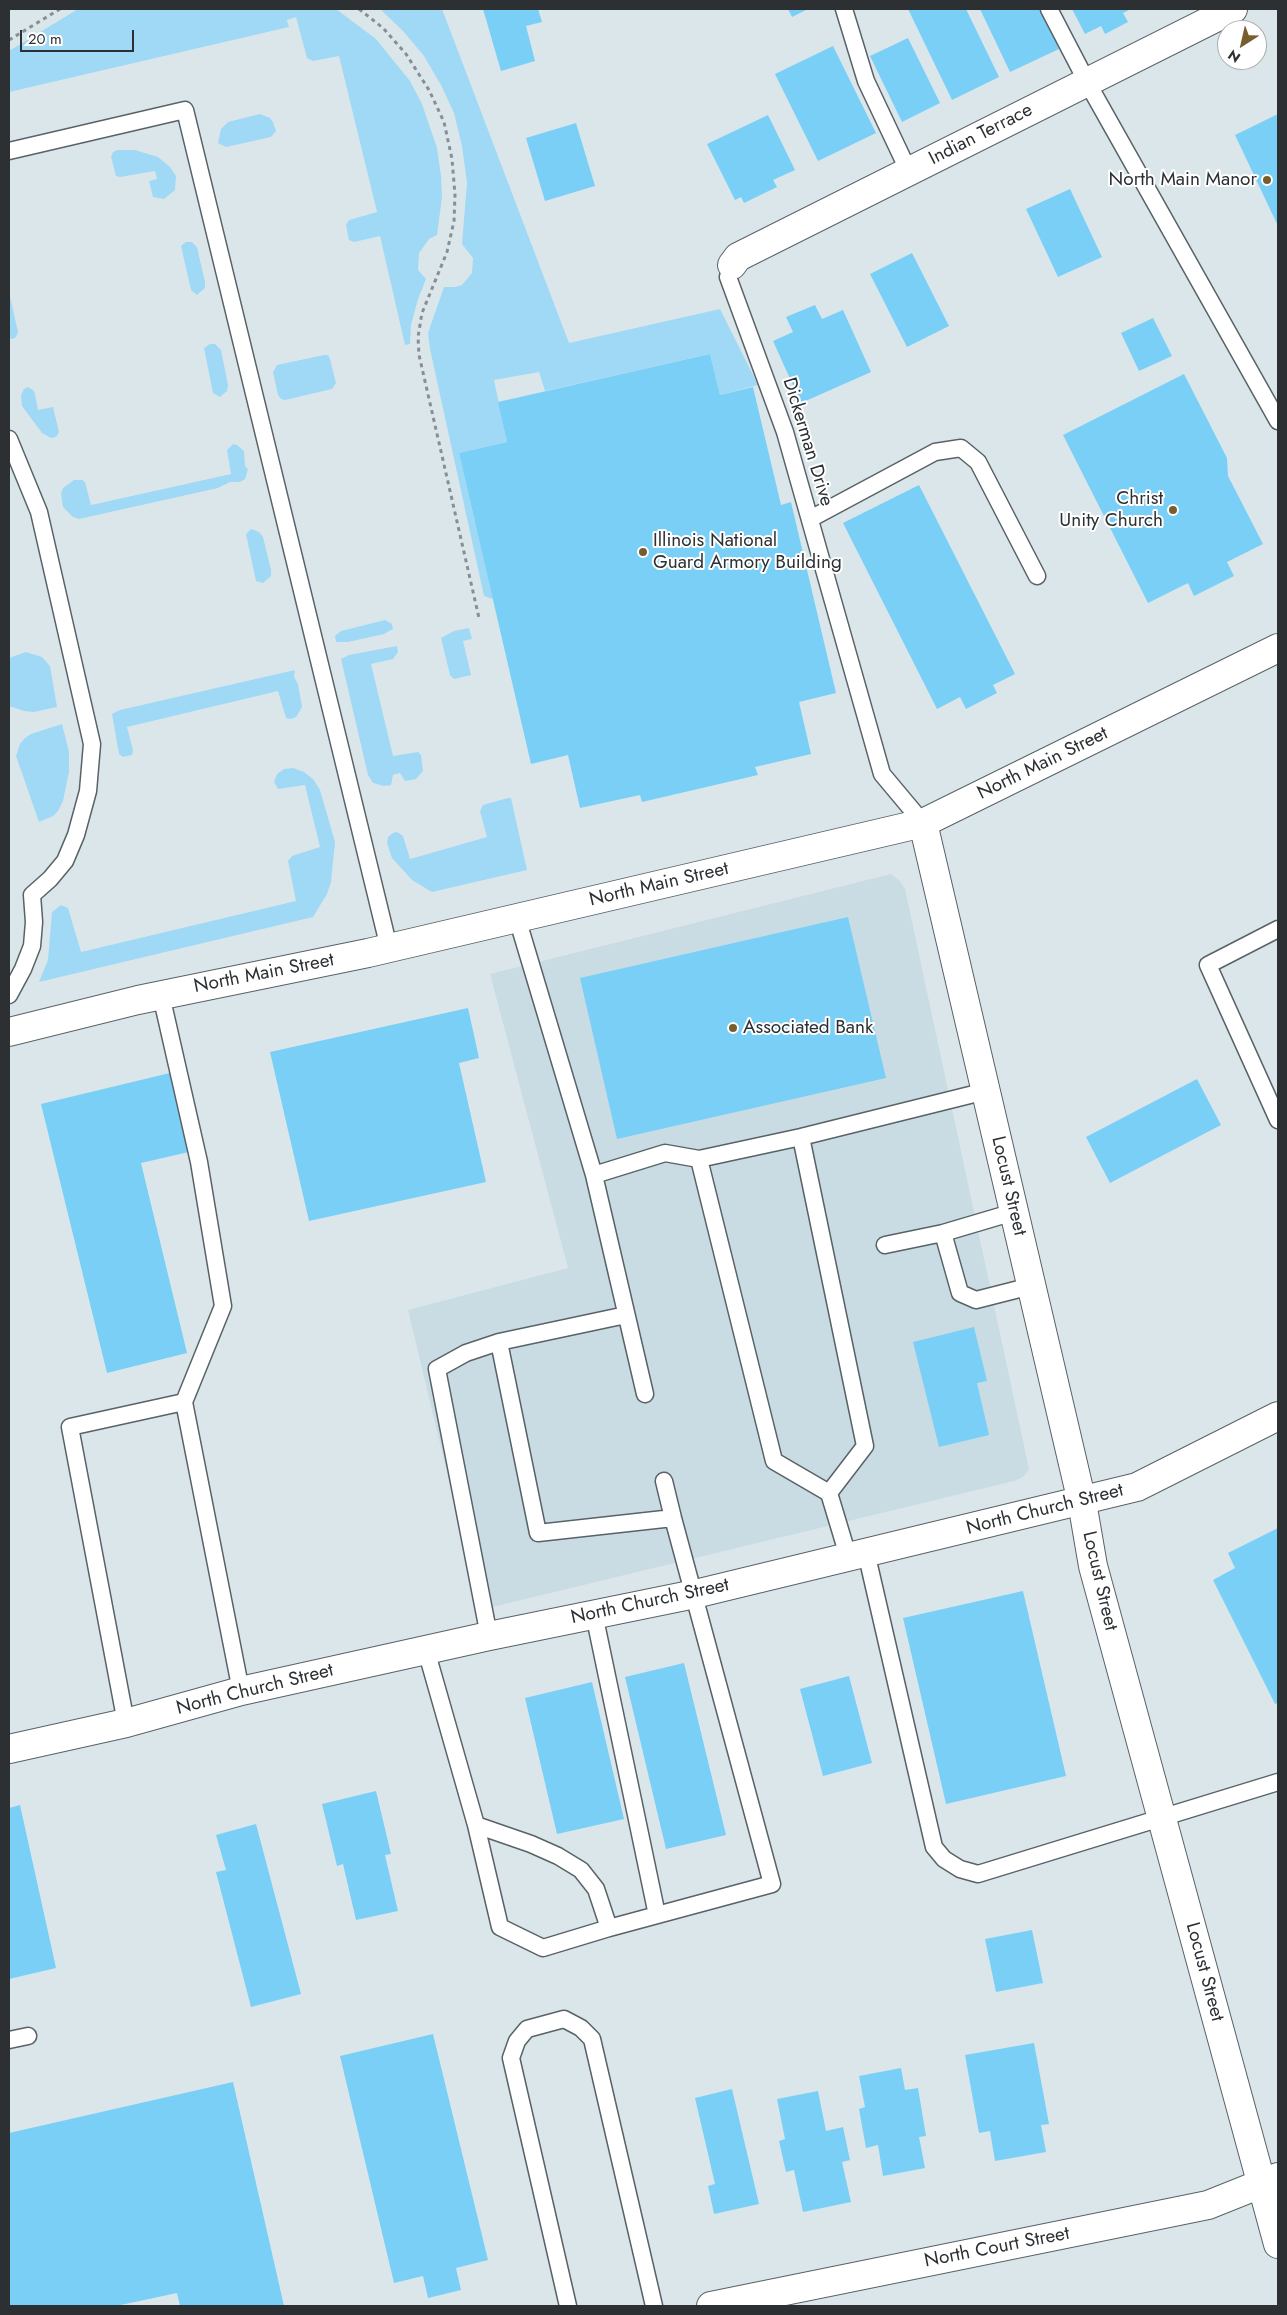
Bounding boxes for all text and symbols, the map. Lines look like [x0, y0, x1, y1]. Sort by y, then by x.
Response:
scale bar [22, 20, 136, 52]
north arrow [1217, 20, 1267, 70]
text: 20 m [28, 28, 62, 50]
text: N [1224, 45, 1244, 68]
street label: Indian Terrace [925, 99, 1037, 171]
place label: North Main Manor [1109, 169, 1257, 191]
marker: North Main Manor [1261, 174, 1273, 186]
street label: Dickerman Drive [777, 375, 837, 509]
place label: Christ Unity Church [1059, 488, 1163, 532]
marker: Christ Unity Church [1167, 504, 1179, 516]
place label: Illinois National Guard Armory Building [653, 530, 842, 574]
marker: Illinois National Guard Armory Building [637, 546, 649, 558]
street label: North Main Street [974, 723, 1112, 805]
street label: North Main Street [587, 858, 731, 912]
street label: North Main Street [192, 949, 336, 999]
place label: Associated Bank [743, 1017, 873, 1039]
marker: Associated Bank [727, 1022, 739, 1034]
street label: Locust Street [986, 1134, 1030, 1238]
street label: North Church Street [964, 1479, 1126, 1541]
street label: Locust Street [1077, 1529, 1121, 1633]
street label: North Church Street [569, 1574, 731, 1630]
street label: North Church Street [174, 1659, 336, 1721]
street label: Locust Street [1180, 1920, 1228, 2024]
street label: North Court Street [923, 2223, 1071, 2273]

